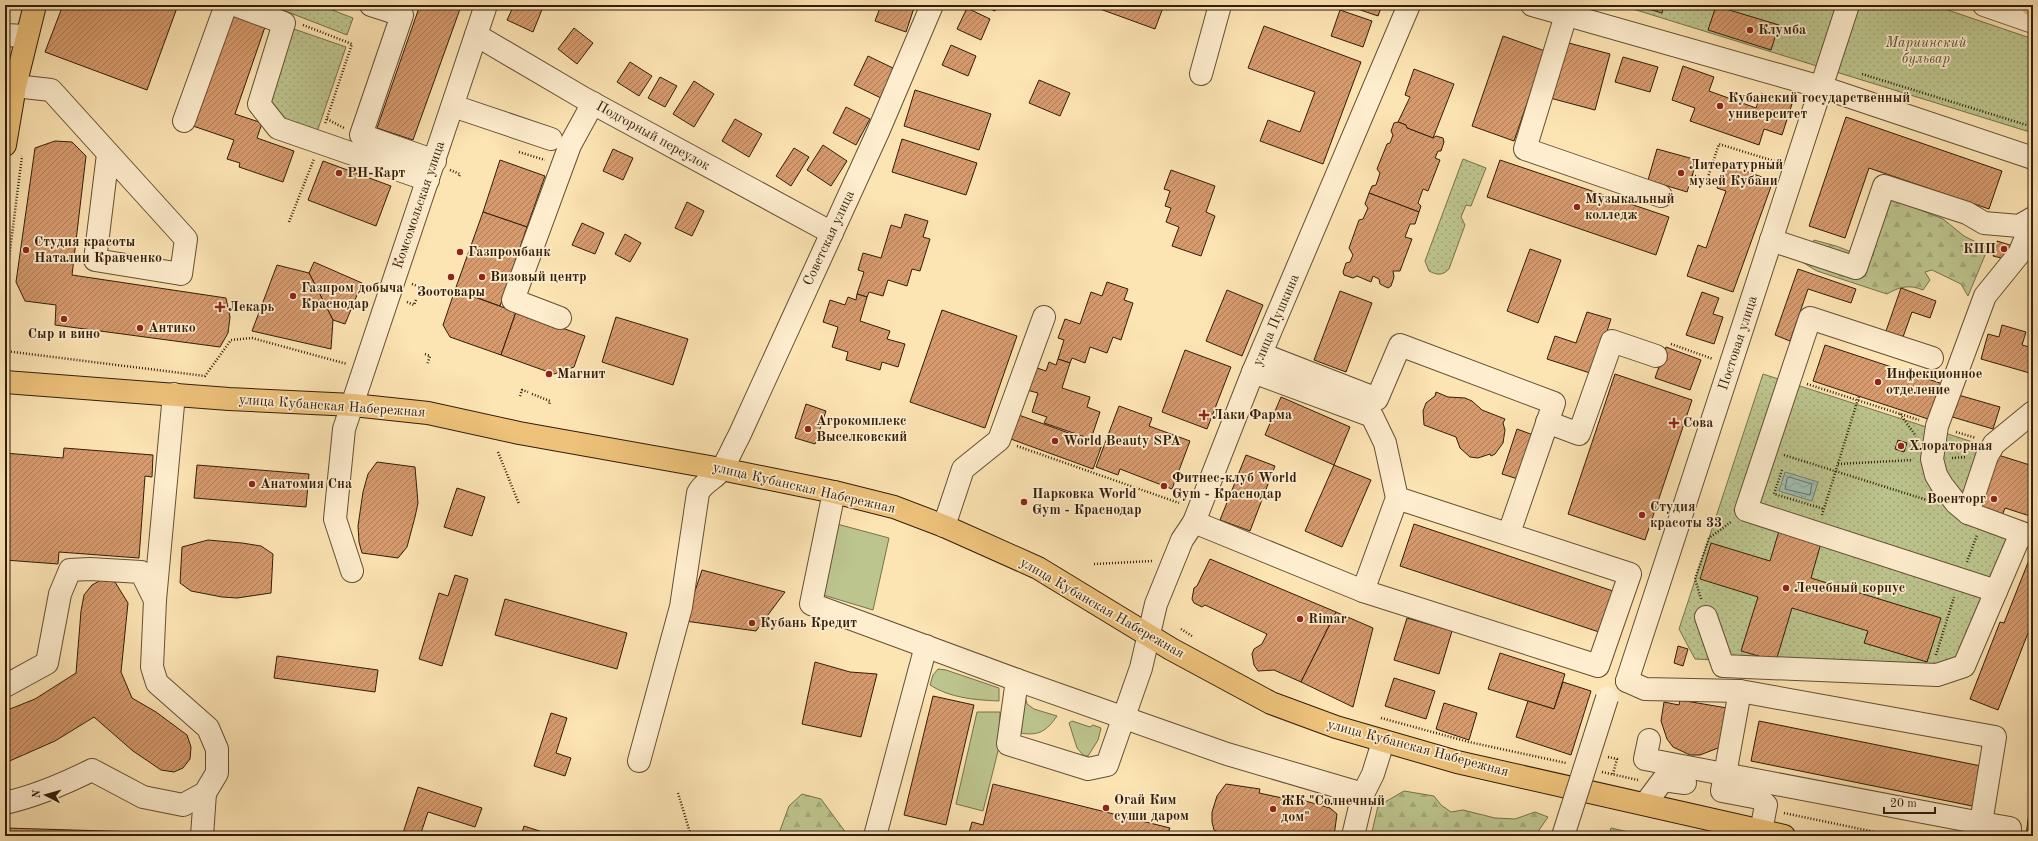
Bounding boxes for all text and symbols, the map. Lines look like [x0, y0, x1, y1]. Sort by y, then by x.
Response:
place label: Клумба [1758, 23, 1806, 37]
marker: Клумба [1745, 25, 1755, 35]
park label: Мариинский бульвар [1884, 36, 1967, 67]
place label: Кубанский государственный университет [1728, 91, 1910, 121]
street label: Подгорный переулок [594, 99, 712, 173]
marker: Кубанский государственный университет [1715, 101, 1725, 111]
street label: Комсомольская улица [391, 139, 447, 271]
place label: Литературный музей Кубани [1689, 158, 1783, 188]
place label: РН-Карт [347, 166, 406, 180]
marker: РН-Карт [334, 168, 344, 178]
marker: Литературный музей Кубани [1676, 168, 1686, 178]
street label: Советская улица [801, 188, 857, 288]
place label: Музыкальный колледж [1585, 192, 1675, 222]
marker: Музыкальный колледж [1572, 202, 1582, 212]
place label: Студия красоты Наталии Кравченко [34, 235, 162, 265]
place label: КПП [1963, 242, 1996, 256]
marker: КПП [1999, 244, 2009, 254]
marker: Студия красоты Наталии Кравченко [21, 245, 31, 255]
place label: Газпромбанк [468, 245, 551, 259]
marker: Газпромбанк [455, 247, 465, 257]
place label: Визовый центр [490, 270, 587, 284]
marker: Зоотовары [446, 272, 456, 282]
marker: Визовый центр [477, 272, 487, 282]
street label: улица Пушкина [1250, 272, 1302, 368]
place label: Газпром добыча Краснодар [301, 281, 403, 311]
place label: Зоотовары [417, 285, 485, 299]
marker: Газпром добыча Краснодар [288, 291, 298, 301]
street label: Постовая улица [1716, 294, 1760, 392]
place label: Лекарь [228, 300, 275, 314]
marker: Лекарь [215, 302, 225, 312]
marker: Сыр и вино [59, 314, 69, 324]
place label: Антико [148, 321, 196, 335]
marker: Антико [135, 323, 145, 333]
place label: Сыр и вино [28, 327, 100, 341]
place label: Магнит [557, 367, 606, 381]
place label: Инфекционное отделение [1886, 367, 1982, 397]
marker: Магнит [544, 369, 554, 379]
marker: Инфекционное отделение [1873, 377, 1883, 387]
street label: улица Кубанская Набережная [238, 392, 426, 420]
place label: Лаки Фарма [1212, 408, 1292, 422]
marker: Лаки Фарма [1199, 410, 1209, 420]
place label: Агрокомплекс Выселковский [816, 414, 907, 444]
place label: Сова [1683, 416, 1713, 430]
marker: Сова [1668, 417, 1680, 429]
marker: Агрокомплекс Выселковский [803, 424, 813, 434]
place label: World Beauty SPA [1063, 434, 1181, 448]
marker: World Beauty SPA [1050, 436, 1060, 446]
place label: Хлораторная [1909, 439, 1993, 453]
marker: Хлораторная [1896, 441, 1906, 451]
street label: улица Кубанская Набережная [711, 460, 897, 516]
place label: Фитнес-клуб World Gym - Краснодар [1172, 471, 1297, 501]
place label: Анатомия Сна [260, 477, 352, 491]
marker: Анатомия Сна [247, 479, 257, 489]
marker: Фитнес-клуб World Gym - Краснодар [1159, 481, 1169, 491]
place label: Парковка World Gym - Краснодар [1032, 487, 1142, 517]
place label: Военторг [1927, 492, 1986, 506]
marker: Военторг [1989, 494, 1999, 504]
marker: Парковка World Gym - Краснодар [1019, 497, 1029, 507]
place label: Студия красоты 33 [1650, 500, 1722, 530]
marker: Студия красоты 33 [1637, 510, 1647, 520]
street label: улица Кубанская Набережная [1017, 555, 1187, 661]
place label: Лечебный корпус [1794, 581, 1905, 595]
marker: Лечебный корпус [1781, 583, 1791, 593]
place label: Rimar [1308, 612, 1347, 626]
marker: Rimar [1295, 614, 1305, 624]
place label: Кубань Кредит [760, 616, 857, 630]
marker: Кубань Кредит [747, 618, 757, 628]
street label: улица Кубанская Набережная [1326, 717, 1510, 779]
north arrow [26, 775, 66, 815]
text: N [32, 789, 44, 799]
scale bar [1884, 789, 1935, 815]
place label: Огай Ким суши даром [1114, 793, 1189, 823]
place label: ЖК "Солнечный дом" [1281, 794, 1385, 824]
text: 20 m [1890, 798, 1917, 810]
marker: Огай Ким суши даром [1101, 803, 1111, 813]
marker: ЖК "Солнечный дом" [1268, 804, 1278, 814]

